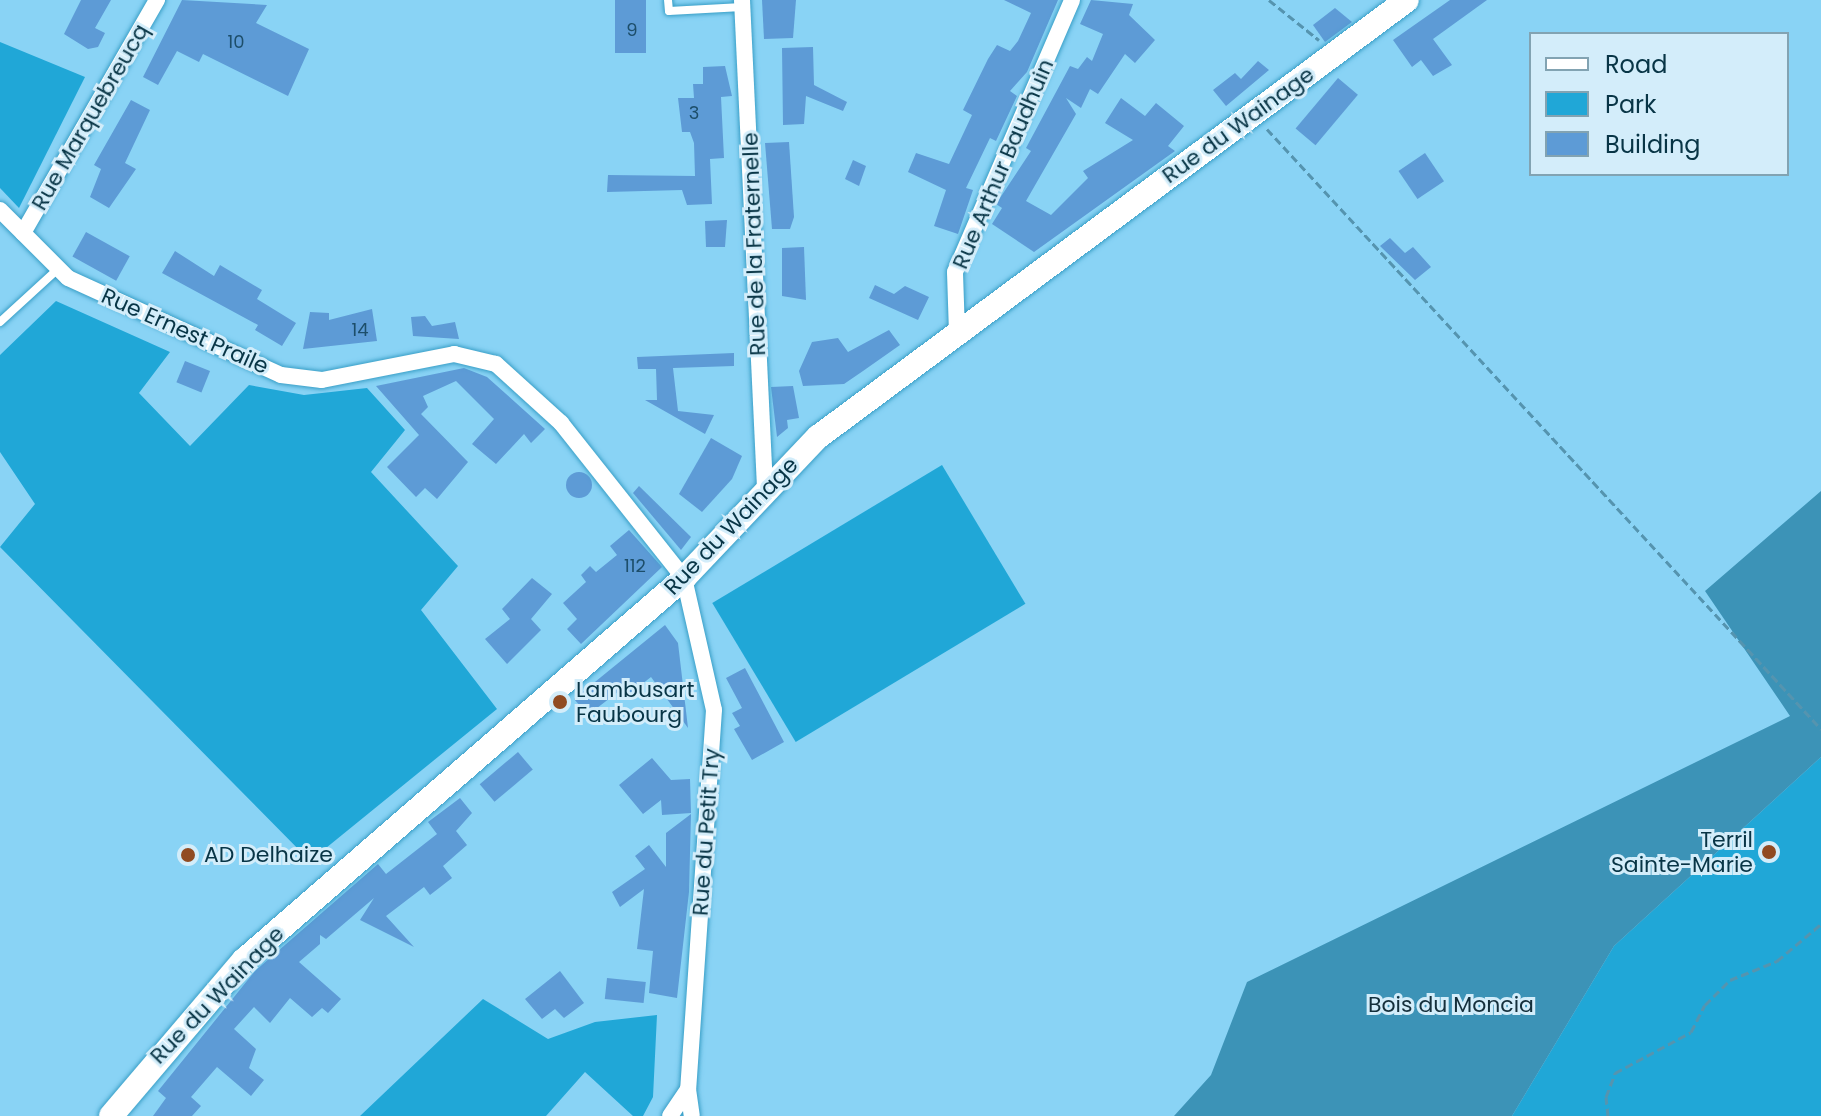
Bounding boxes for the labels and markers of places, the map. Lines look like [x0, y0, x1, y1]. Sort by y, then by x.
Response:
place label: Lambusart Faubourg [576, 676, 695, 728]
marker: Lambusart Faubourg [551, 693, 569, 711]
place label: Terril Sainte-Marie [1611, 826, 1753, 878]
place label: AD Delhaize [204, 842, 333, 868]
marker: Terril Sainte-Marie [1760, 843, 1778, 861]
marker: AD Delhaize [179, 846, 197, 864]

